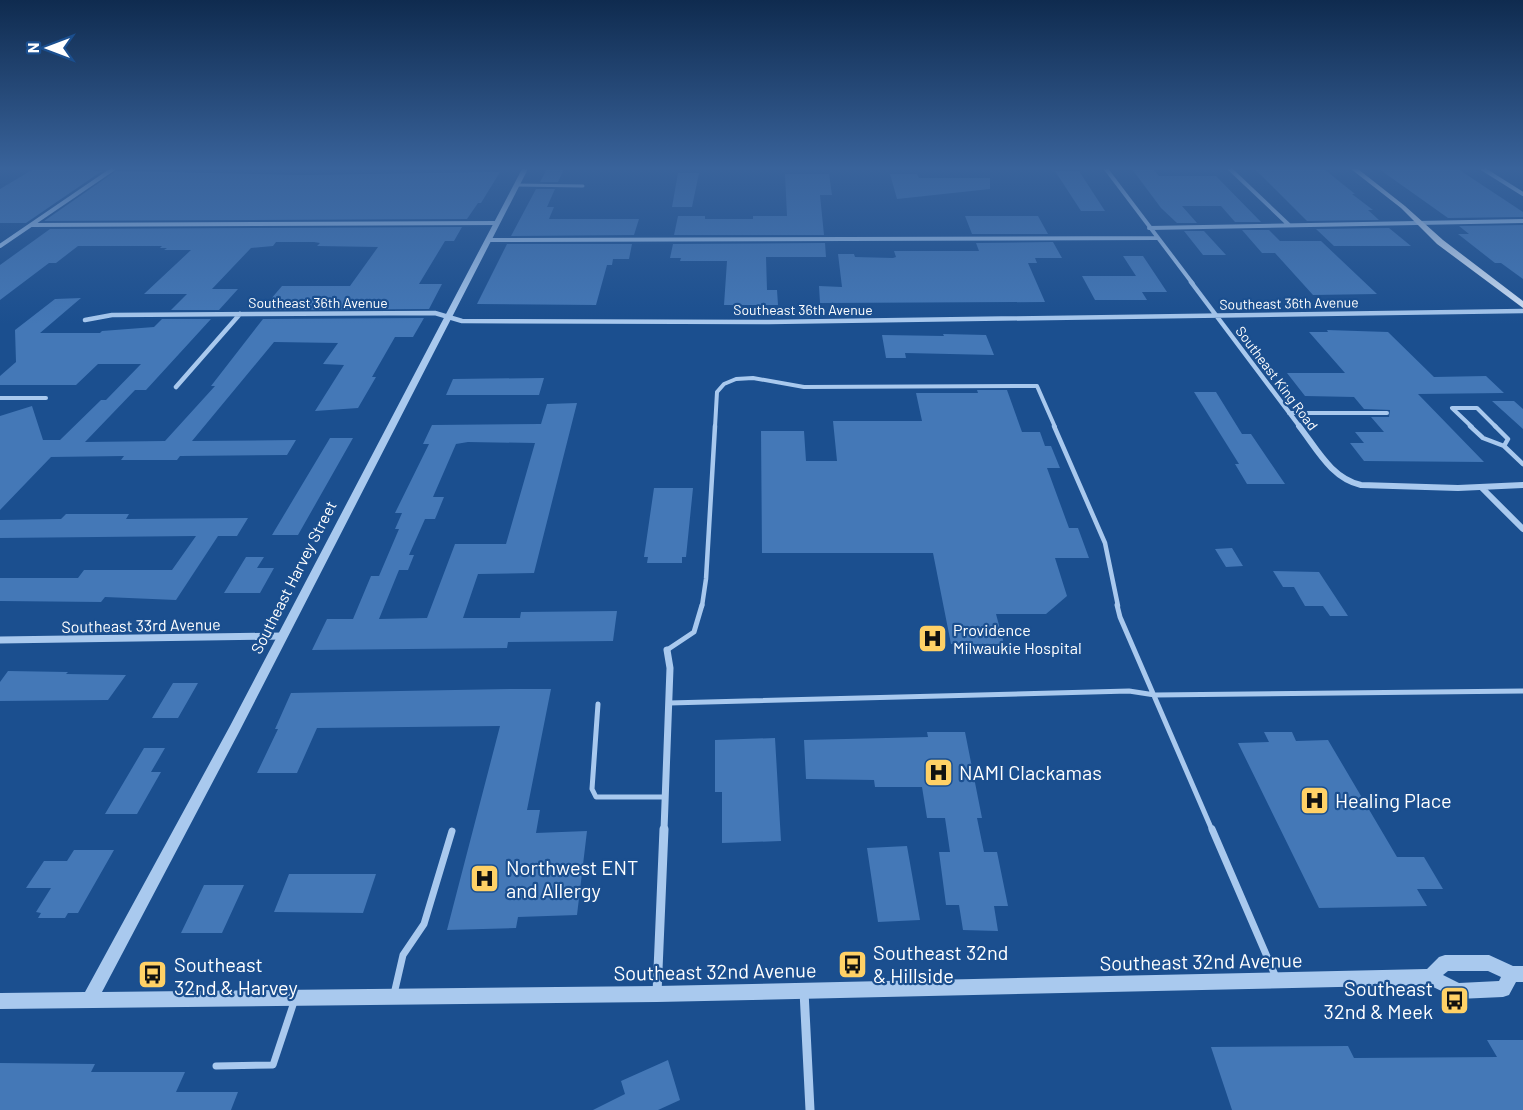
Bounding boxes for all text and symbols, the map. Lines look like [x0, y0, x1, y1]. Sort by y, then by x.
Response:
north arrow [18, 18, 78, 78]
text: N [23, 43, 42, 53]
street label: Southeast 36th Avenue [1219, 293, 1359, 313]
street label: Southeast 36th Avenue [248, 294, 388, 311]
street label: Southeast 36th Avenue [733, 301, 873, 318]
street label: Southeast King Road [1232, 323, 1322, 433]
street label: Southeast Harvey Street [246, 497, 340, 657]
street label: Southeast 33rd Avenue [61, 614, 221, 636]
place label: Providence Milwaukie Hospital [953, 620, 1082, 657]
hospital icon: Providence Milwaukie Hospital [916, 622, 948, 654]
hospital icon: NAMI Clackamas [922, 756, 954, 788]
place label: NAMI Clackamas [959, 760, 1102, 784]
hospital icon: Healing Place [1298, 784, 1330, 816]
place label: Healing Place [1335, 788, 1452, 812]
place label: Northwest ENT and Allergy [506, 855, 638, 902]
hospital icon: Northwest ENT and Allergy [469, 862, 501, 894]
place label: Southeast 32nd & Hillside [873, 940, 1008, 987]
street label: Southeast 32nd Avenue [1099, 947, 1303, 975]
bus stop icon: Southeast 32nd & Hillside [836, 948, 868, 980]
place label: Southeast 32nd & Harvey [174, 952, 298, 999]
street label: Southeast 32nd Avenue [613, 957, 817, 985]
bus stop icon: Southeast 32nd & Harvey [137, 959, 169, 991]
place label: Southeast 32nd & Meek [1324, 976, 1433, 1023]
bus stop icon: Southeast 32nd & Meek [1438, 984, 1470, 1016]

